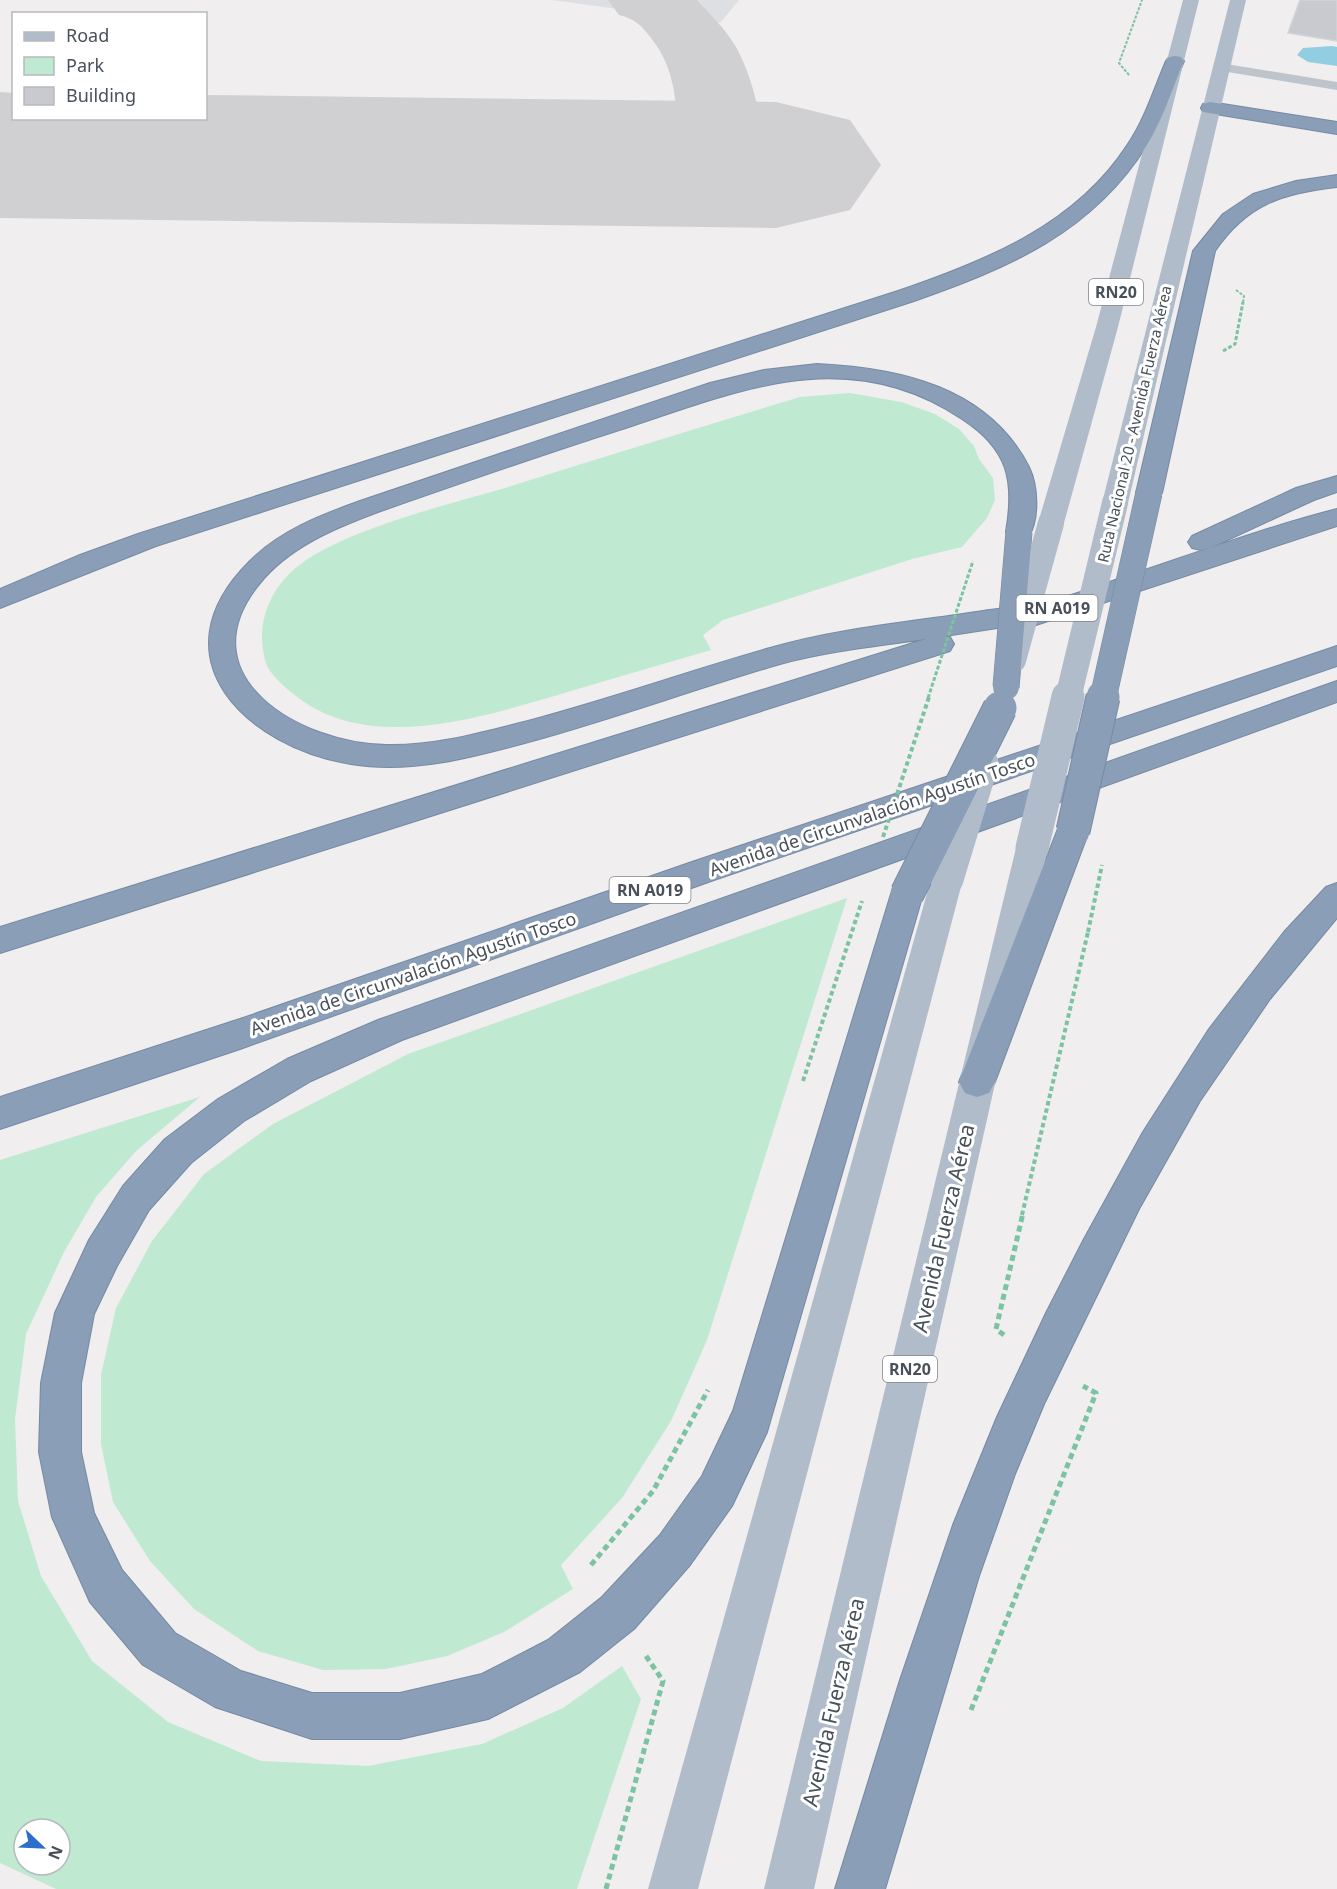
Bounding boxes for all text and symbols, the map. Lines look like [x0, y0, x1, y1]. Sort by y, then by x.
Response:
legend [12, 12, 207, 120]
text: Road [66, 23, 109, 47]
text: Park [66, 53, 104, 77]
text: Building [66, 83, 136, 107]
road number: RN20 [1089, 279, 1143, 305]
street label: Ruta Nacional 20 - Avenida Fuerza Aérea [1092, 283, 1176, 565]
road number: RN A019 [1016, 595, 1098, 621]
street label: Avenida de Circunvalación Agustín Tosco [706, 747, 1038, 881]
road number: RN A019 [610, 877, 690, 903]
street label: Avenida de Circunvalación Agustín Tosco [247, 906, 579, 1040]
street label: Avenida Fuerza Aérea [905, 1121, 981, 1335]
road number: RN20 [883, 1356, 937, 1382]
street label: Avenida Fuerza Aérea [795, 1595, 871, 1809]
north arrow [12, 1817, 72, 1877]
text: N [43, 1843, 68, 1863]

